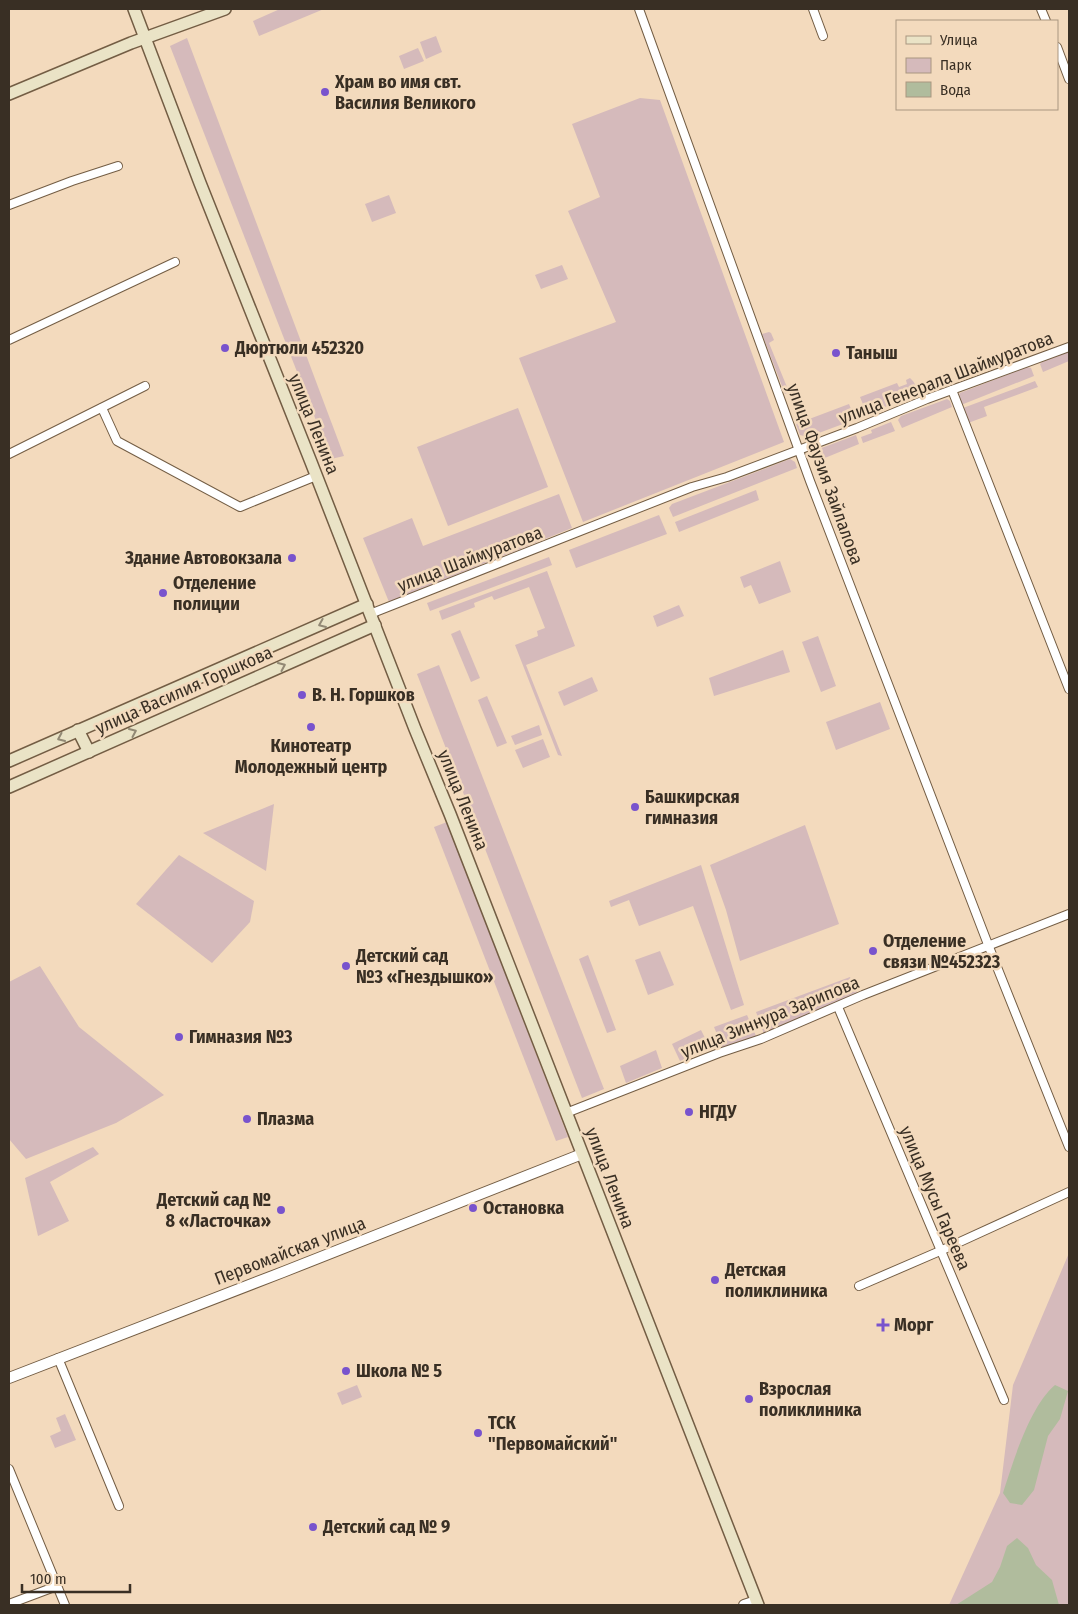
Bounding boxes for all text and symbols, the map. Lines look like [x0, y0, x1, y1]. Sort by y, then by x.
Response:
legend [896, 20, 1058, 110]
text: Улица [939, 31, 978, 49]
text: Парк [940, 56, 971, 74]
place label: Храм во имя свт. Василия Великого [334, 71, 476, 114]
text: Вода [940, 81, 971, 99]
marker: Храм во имя свт. Василия Великого [319, 86, 331, 98]
street label: улица Генерала Шаймуратова [836, 327, 1056, 429]
place label: Дюртюли 452320 [234, 337, 364, 359]
marker: Дюртюли 452320 [219, 342, 231, 354]
place label: Таныш [846, 342, 898, 364]
marker: Таныш [830, 347, 842, 359]
street label: улица Ленина [284, 371, 344, 478]
street label: улица Фаузия Зайлалова [782, 380, 868, 568]
street label: улица Шаймуратова [394, 521, 546, 597]
place label: Здание Автовокзала [124, 547, 282, 569]
marker: Здание Автовокзала [286, 552, 298, 564]
place label: Отделение полиции [173, 572, 256, 615]
marker: Отделение полиции [157, 587, 169, 599]
one-way arrow [318, 617, 327, 628]
street label: улица Василия Горшкова [92, 641, 276, 739]
one-way arrow [276, 662, 285, 672]
place label: В. Н. Горшков [312, 684, 415, 706]
marker: В. Н. Горшков [296, 689, 308, 701]
marker: Кинотеатр Молодежный центр [305, 721, 317, 733]
one-way arrow [128, 728, 137, 738]
one-way arrow [57, 731, 66, 742]
place label: Кинотеатр Молодежный центр [235, 735, 387, 778]
street label: улица Ленина [433, 747, 493, 854]
place label: Башкирская гимназия [645, 786, 739, 829]
marker: Башкирская гимназия [629, 801, 641, 813]
place label: Отделение связи №452323 [883, 930, 1001, 973]
place label: Детский сад №3 «Гнездышко» [355, 945, 493, 988]
marker: Отделение связи №452323 [867, 945, 879, 957]
marker: Детский сад №3 «Гнездышко» [340, 960, 352, 972]
street label: улица Зиннура Зарипова [678, 971, 863, 1063]
place label: Гимназия №3 [189, 1026, 293, 1048]
marker: Гимназия №3 [173, 1031, 185, 1043]
place label: НГДУ [699, 1101, 737, 1123]
marker: НГДУ [683, 1106, 695, 1118]
place label: Плазма [257, 1108, 314, 1130]
marker: Плазма [241, 1113, 253, 1125]
street label: улица Мусы Гареева [895, 1123, 975, 1273]
street label: улица Ленина [581, 1124, 639, 1232]
place label: Детский сад № 8 «Ласточка» [156, 1189, 271, 1232]
place label: Остановка [483, 1197, 564, 1219]
marker: Остановка [467, 1202, 479, 1214]
marker: Детский сад № 8 «Ласточка» [275, 1204, 287, 1216]
street label: Первомайская улица [211, 1212, 369, 1290]
place label: Детская поликлиника [724, 1259, 828, 1302]
marker: Детская поликлиника [709, 1274, 721, 1286]
place label: Морг [894, 1314, 934, 1336]
marker: Морг [876, 1318, 890, 1332]
place label: Школа № 5 [356, 1360, 442, 1382]
marker: Школа № 5 [340, 1365, 352, 1377]
place label: Взрослая поликлиника [759, 1378, 862, 1421]
marker: Взрослая поликлиника [743, 1393, 755, 1405]
place label: ТСК "Первомайский" [488, 1412, 617, 1455]
marker: ТСК "Первомайский" [472, 1427, 484, 1439]
place label: Детский сад № 9 [322, 1516, 450, 1538]
marker: Детский сад № 9 [307, 1521, 319, 1533]
scale bar [22, 1562, 130, 1594]
text: 100 m [30, 1570, 67, 1588]

